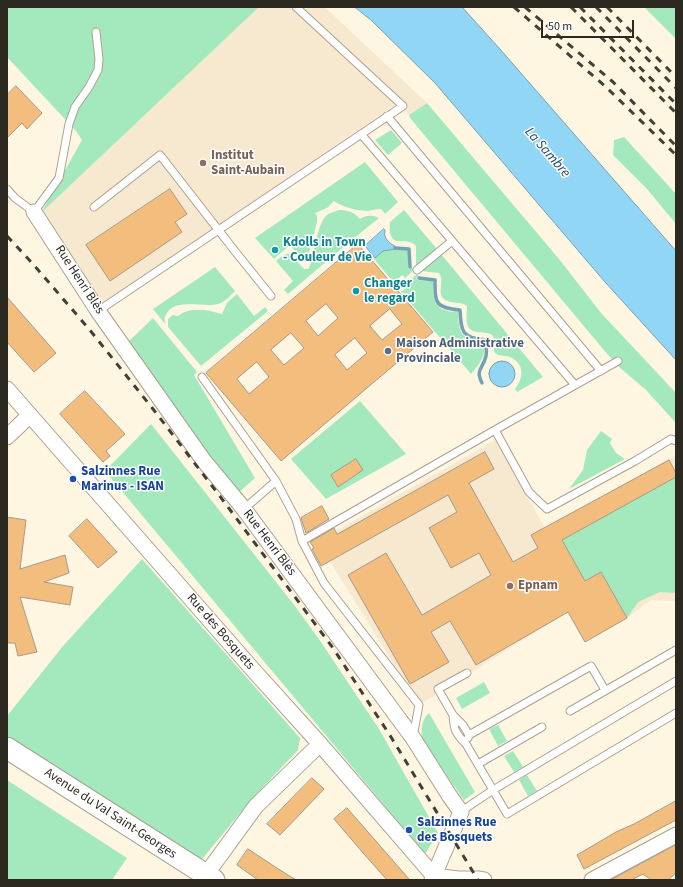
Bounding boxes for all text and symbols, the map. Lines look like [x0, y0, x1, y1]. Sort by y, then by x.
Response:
scale bar [543, 12, 636, 38]
text: 50 m [548, 18, 572, 35]
water label: La Sambre [521, 124, 573, 182]
place label: Institut Saint-Aubain [211, 148, 285, 179]
marker: Institut Saint-Aubain [198, 158, 208, 168]
place label: Kdolls in Town - Couleur de Vie [283, 235, 372, 266]
street label: Rue Henri Blès [51, 243, 107, 317]
marker: Kdolls in Town - Couleur de Vie [270, 245, 280, 255]
place label: Changer le regard [364, 276, 415, 307]
marker: Changer le regard [351, 286, 361, 296]
place label: Maison Administrative Provinciale [396, 336, 524, 367]
marker: Maison Administrative Provinciale [383, 346, 393, 356]
place label: Salzinnes Rue Marinus - ISAN [81, 464, 164, 495]
marker: Salzinnes Rue Marinus - ISAN [68, 474, 78, 484]
street label: Rue Henri Blès [239, 507, 299, 579]
place label: Epnam [518, 578, 558, 594]
marker: Epnam [505, 581, 515, 591]
street label: Rue des Bosquets [183, 591, 257, 673]
street label: Avenue du Val Saint-Georges [41, 765, 179, 863]
place label: Salzinnes Rue des Bosquets [417, 815, 496, 846]
marker: Salzinnes Rue des Bosquets [404, 825, 414, 835]

